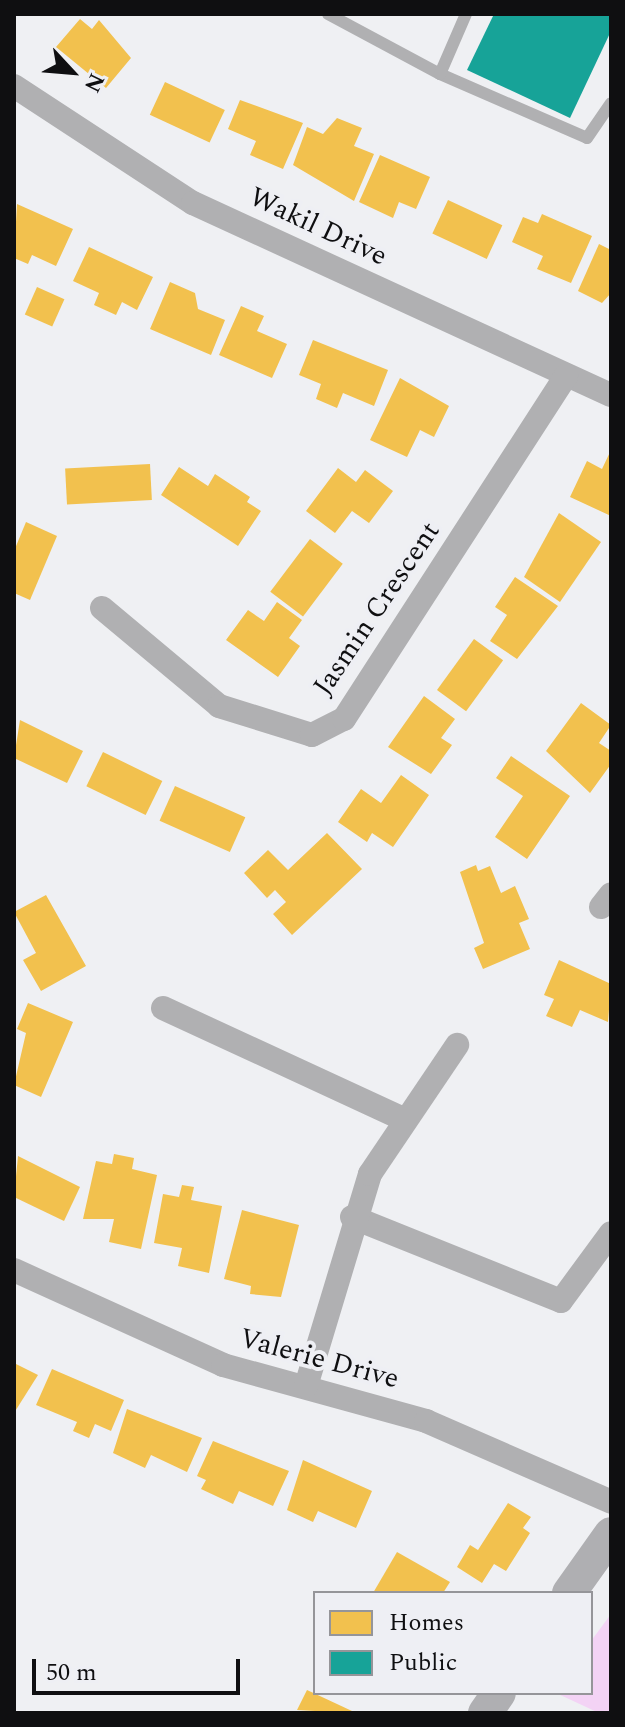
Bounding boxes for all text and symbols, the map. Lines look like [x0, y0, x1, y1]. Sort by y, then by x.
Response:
north arrow [32, 32, 112, 112]
text: N [75, 67, 113, 98]
street label: Wakil Drive [244, 180, 392, 274]
street label: Jasmin Crescent [307, 516, 447, 702]
street label: Valerie Drive [236, 1322, 402, 1396]
legend [313, 1591, 593, 1695]
text: Homes [389, 1605, 464, 1641]
scale bar [36, 1643, 244, 1693]
text: Public [389, 1645, 457, 1681]
text: 50 m [46, 1655, 97, 1691]

